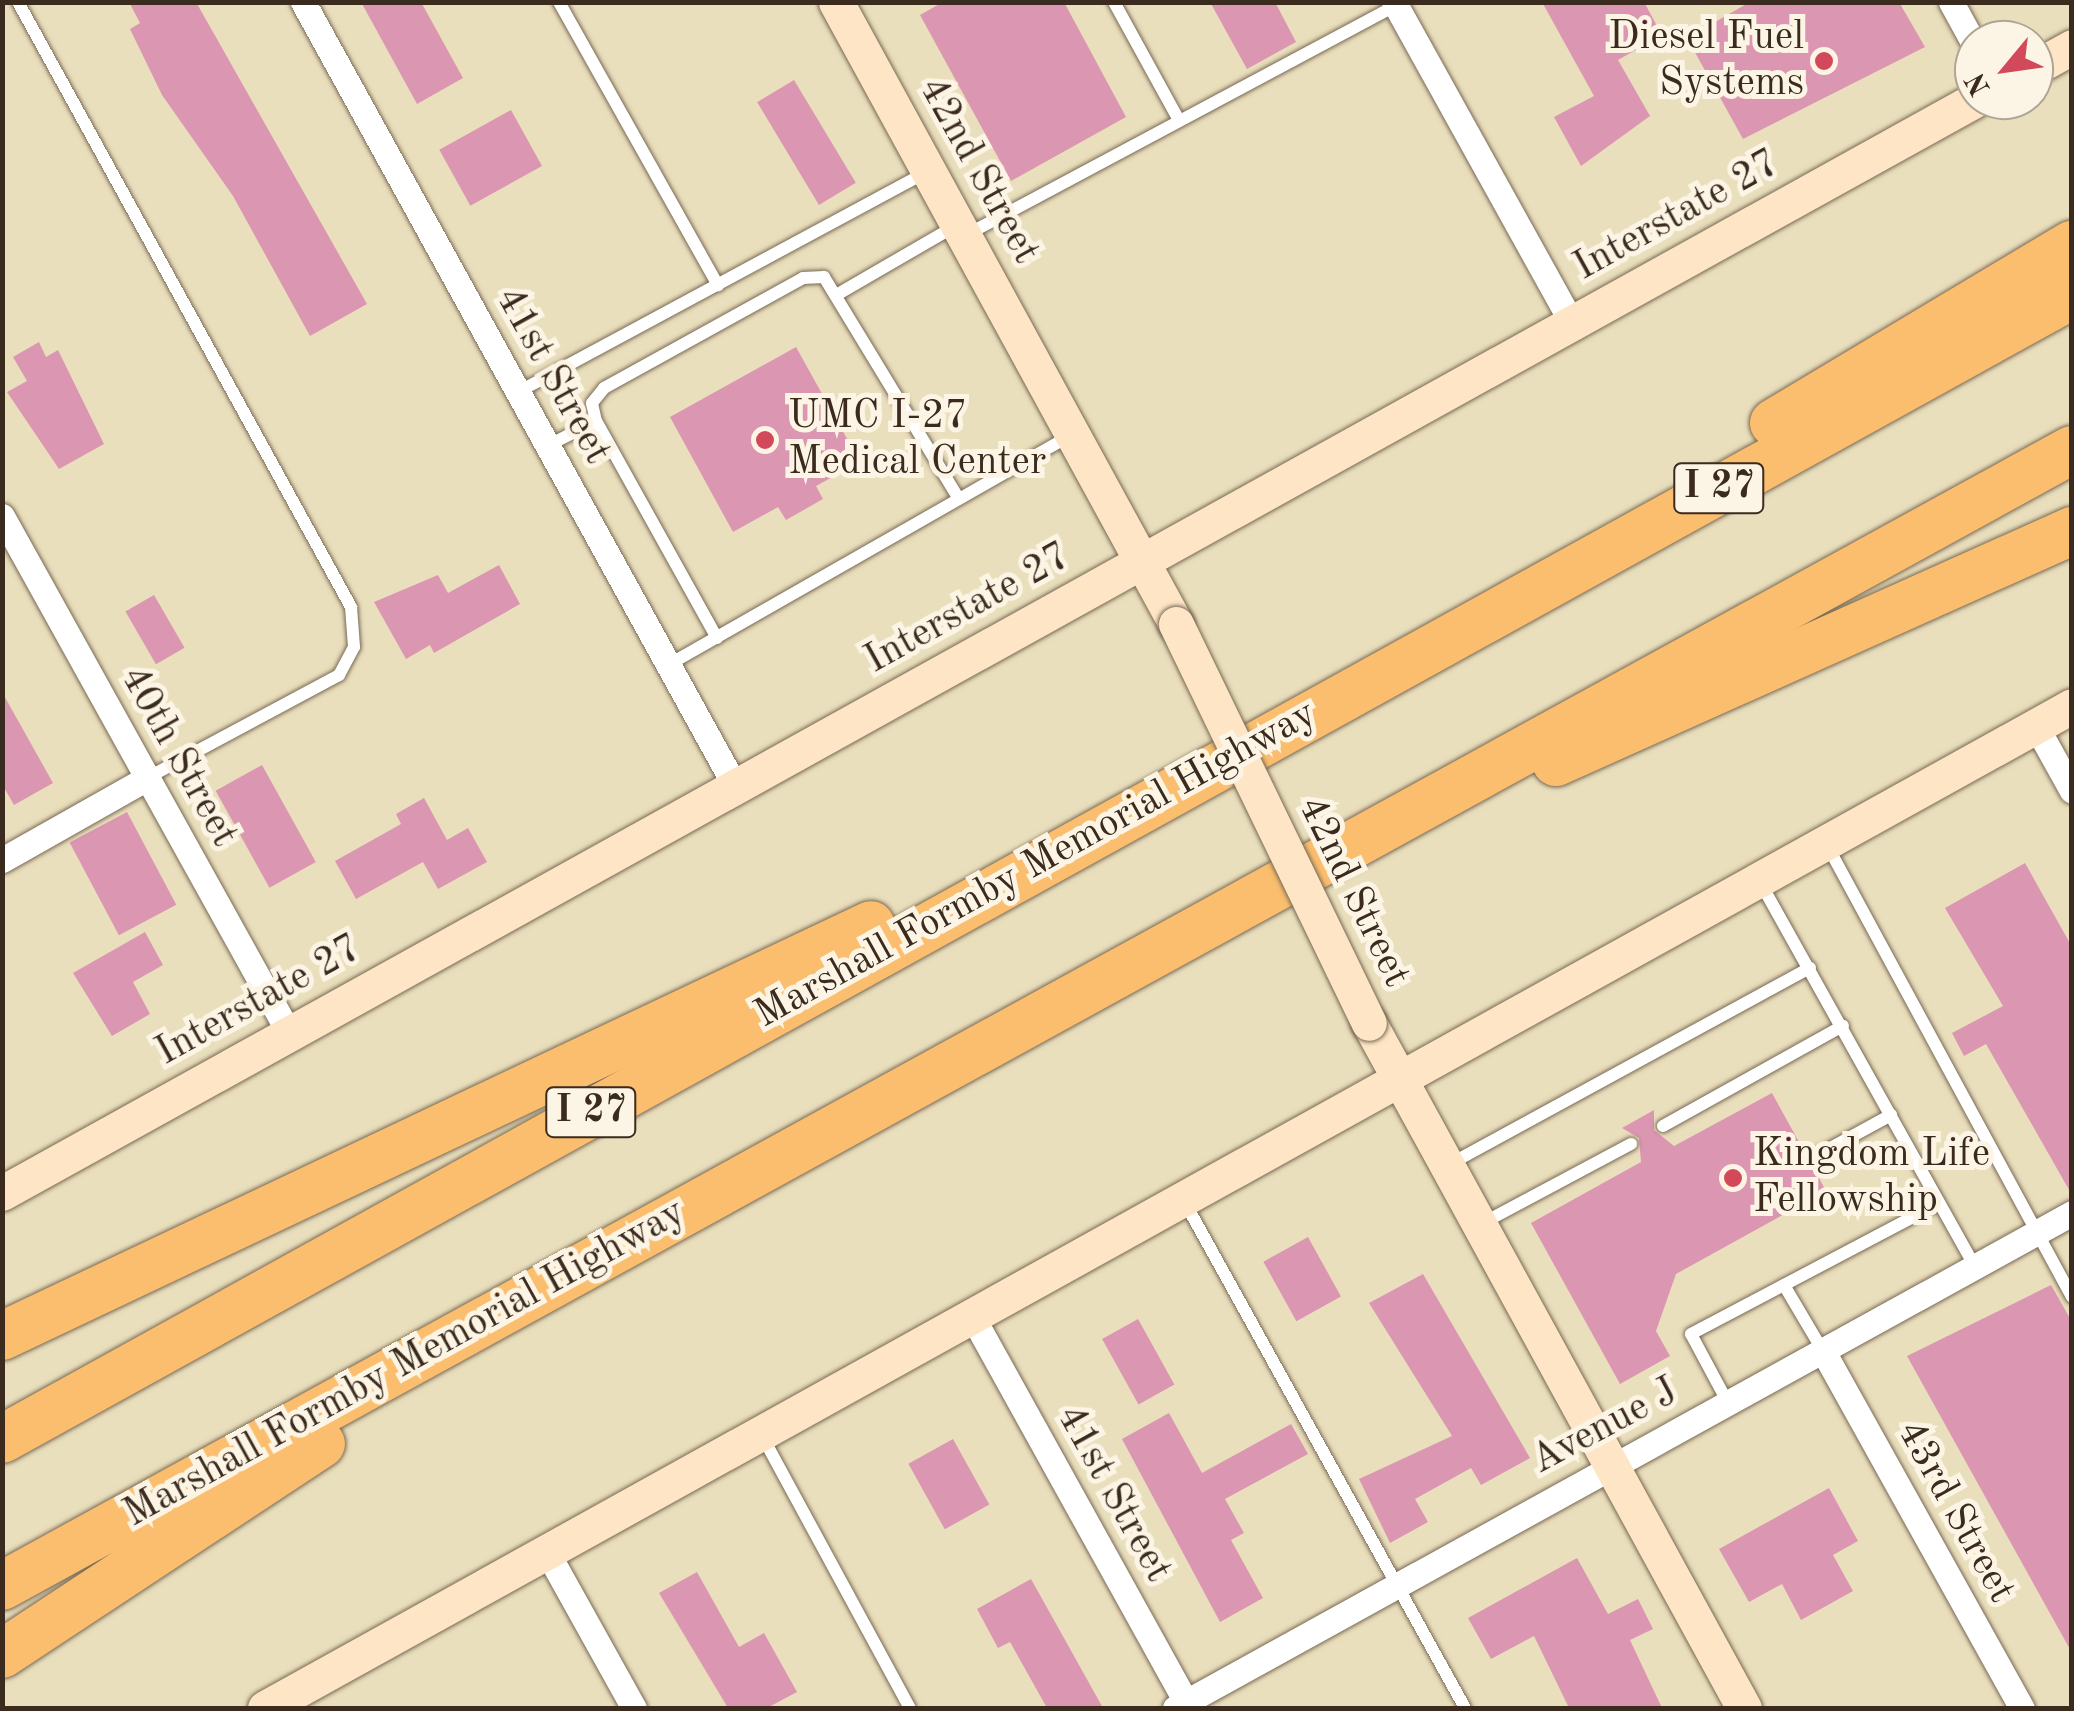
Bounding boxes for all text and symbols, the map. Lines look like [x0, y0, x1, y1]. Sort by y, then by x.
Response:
place label: Diesel Fuel Systems [1608, 14, 1804, 108]
north arrow [1954, 20, 2054, 120]
marker: Diesel Fuel Systems [1813, 50, 1835, 72]
text: N [1962, 67, 1997, 100]
street label: 42nd Street [907, 69, 1049, 273]
street label: Interstate 27 [1566, 140, 1788, 292]
street label: 41st Street [484, 279, 620, 473]
place label: UMC I-27 Medical Center [788, 393, 1046, 487]
marker: UMC I-27 Medical Center [752, 427, 778, 453]
road number: I 27 [1672, 455, 1766, 521]
street label: Interstate 27 [857, 533, 1079, 685]
street label: 40th Street [109, 658, 247, 856]
street label: Marshall Formby Memorial Highway [747, 690, 1325, 1040]
street label: 42nd Street [1286, 789, 1420, 995]
street label: Interstate 27 [148, 925, 370, 1077]
road number: I 27 [544, 1079, 638, 1145]
place label: Kingdom Life Fellowship [1753, 1131, 1990, 1225]
marker: Kingdom Life Fellowship [1722, 1167, 1744, 1189]
street label: Marshall Formby Memorial Highway [116, 1189, 694, 1539]
street label: Avenue J [1523, 1368, 1687, 1486]
street label: 41st Street [1045, 1397, 1181, 1591]
street label: 43rd Street [1885, 1413, 2025, 1611]

